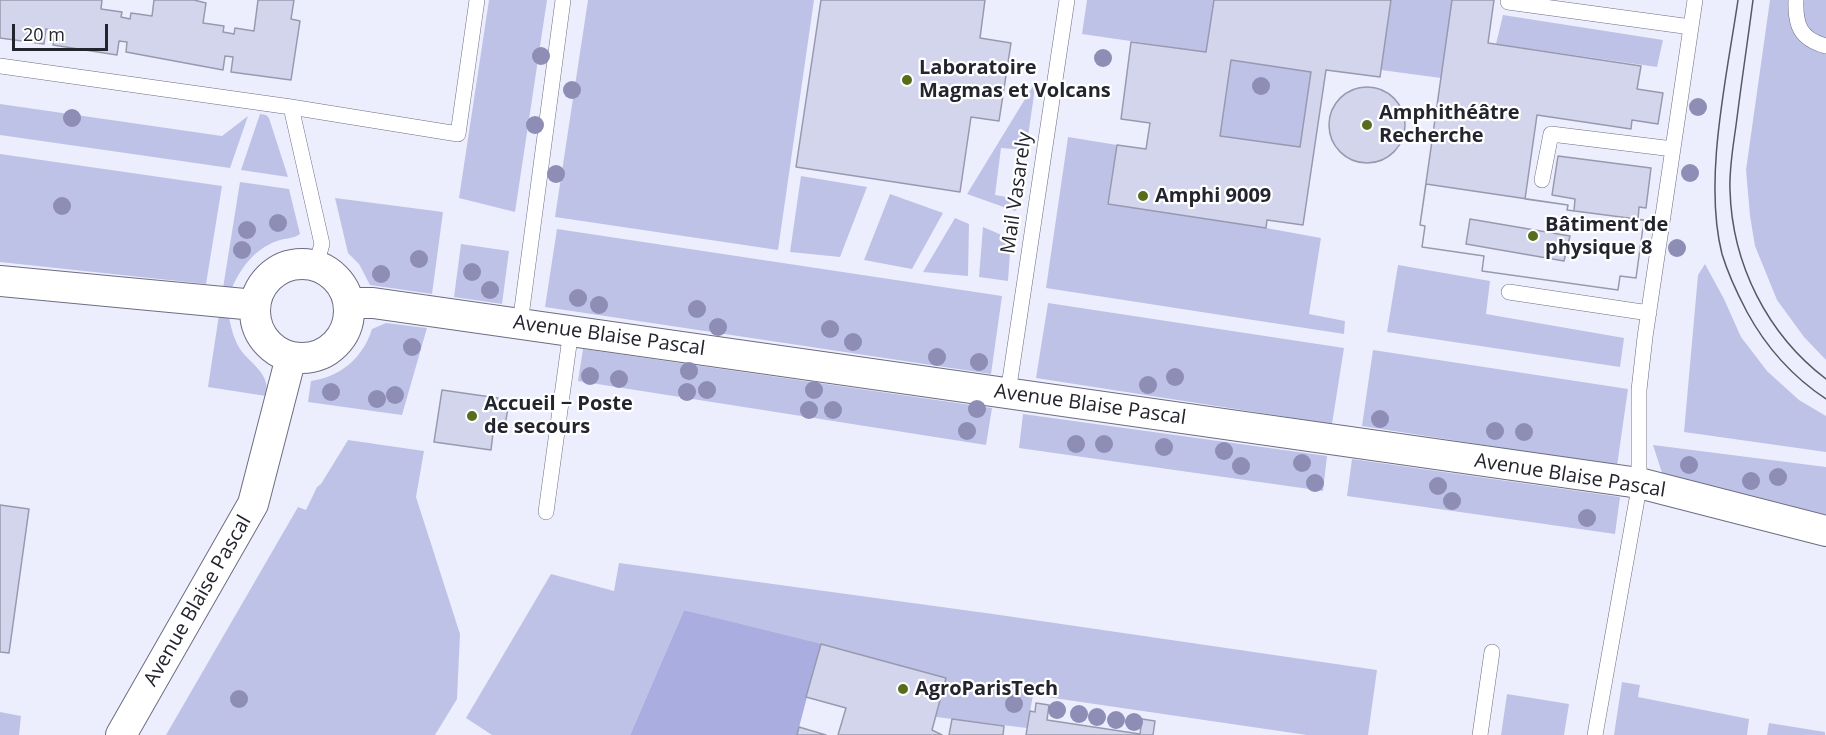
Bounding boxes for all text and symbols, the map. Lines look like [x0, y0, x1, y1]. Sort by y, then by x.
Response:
scale bar [15, 12, 111, 50]
text: 20 m [23, 22, 65, 46]
place label: Laboratoire Magmas et Volcans [919, 56, 1111, 103]
marker: Laboratoire Magmas et Volcans [900, 73, 914, 87]
place label: Amphithéâtre Recherche [1379, 101, 1520, 148]
marker: Amphithéâtre Recherche [1360, 118, 1374, 132]
street label: Mail Vasarely [997, 131, 1037, 255]
place label: Amphi 9009 [1155, 184, 1271, 208]
marker: Amphi 9009 [1136, 189, 1150, 203]
place label: Bâtiment de physique 8 [1545, 213, 1668, 260]
marker: Bâtiment de physique 8 [1526, 229, 1540, 243]
street label: Avenue Blaise Pascal [512, 311, 706, 361]
street label: Avenue Blaise Pascal [993, 380, 1187, 430]
place label: Accueil − Poste de secours [484, 392, 633, 439]
marker: Accueil − Poste de secours [465, 409, 479, 423]
street label: Avenue Blaise Pascal [1473, 449, 1667, 503]
street label: Avenue Blaise Pascal [139, 511, 257, 691]
place label: AgroParisTech [915, 677, 1058, 701]
marker: AgroParisTech [896, 682, 910, 696]

